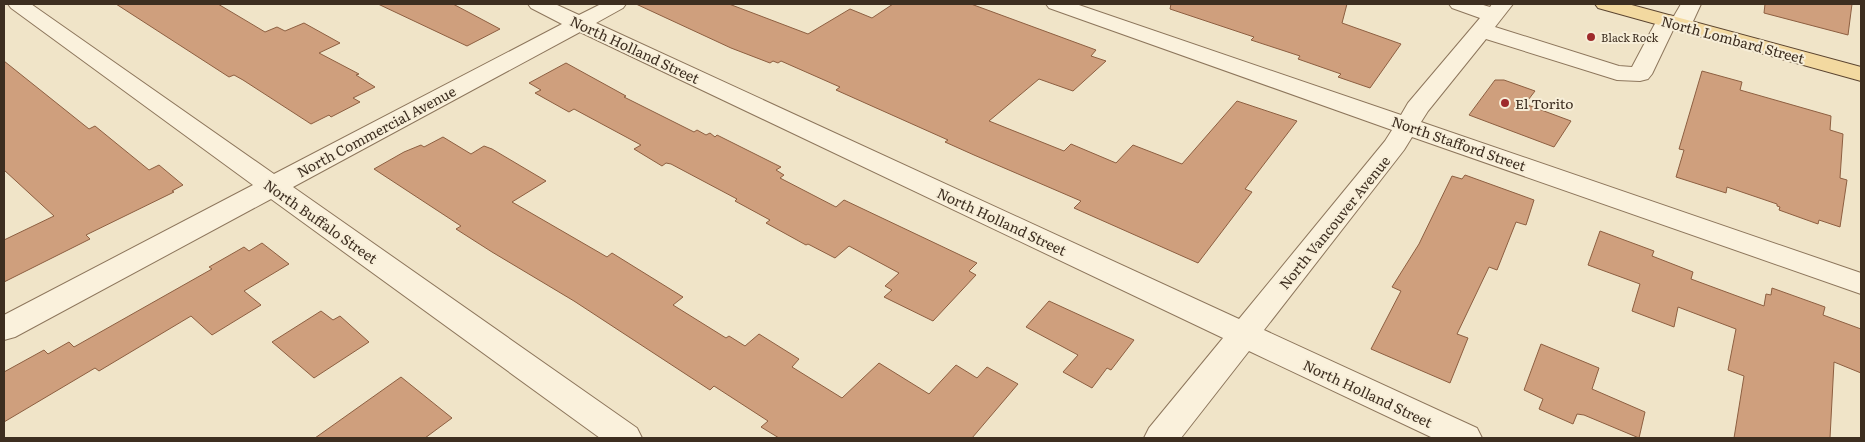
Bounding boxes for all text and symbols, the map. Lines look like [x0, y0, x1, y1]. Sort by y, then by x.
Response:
street label: North Holland Street [567, 10, 703, 88]
street label: North Lombard Street [1659, 10, 1807, 68]
place label: Black Rock [1601, 29, 1659, 45]
marker: Black Rock [1585, 31, 1597, 43]
street label: North Commercial Avenue [293, 80, 459, 182]
place label: El Torito [1515, 93, 1573, 113]
marker: El Torito [1499, 97, 1511, 109]
street label: North Stafford Street [1389, 111, 1529, 175]
street label: North Vancouver Avenue [1274, 151, 1394, 293]
street label: North Buffalo Street [260, 174, 382, 268]
street label: North Holland Street [934, 182, 1070, 260]
street label: North Holland Street [1300, 354, 1436, 432]

